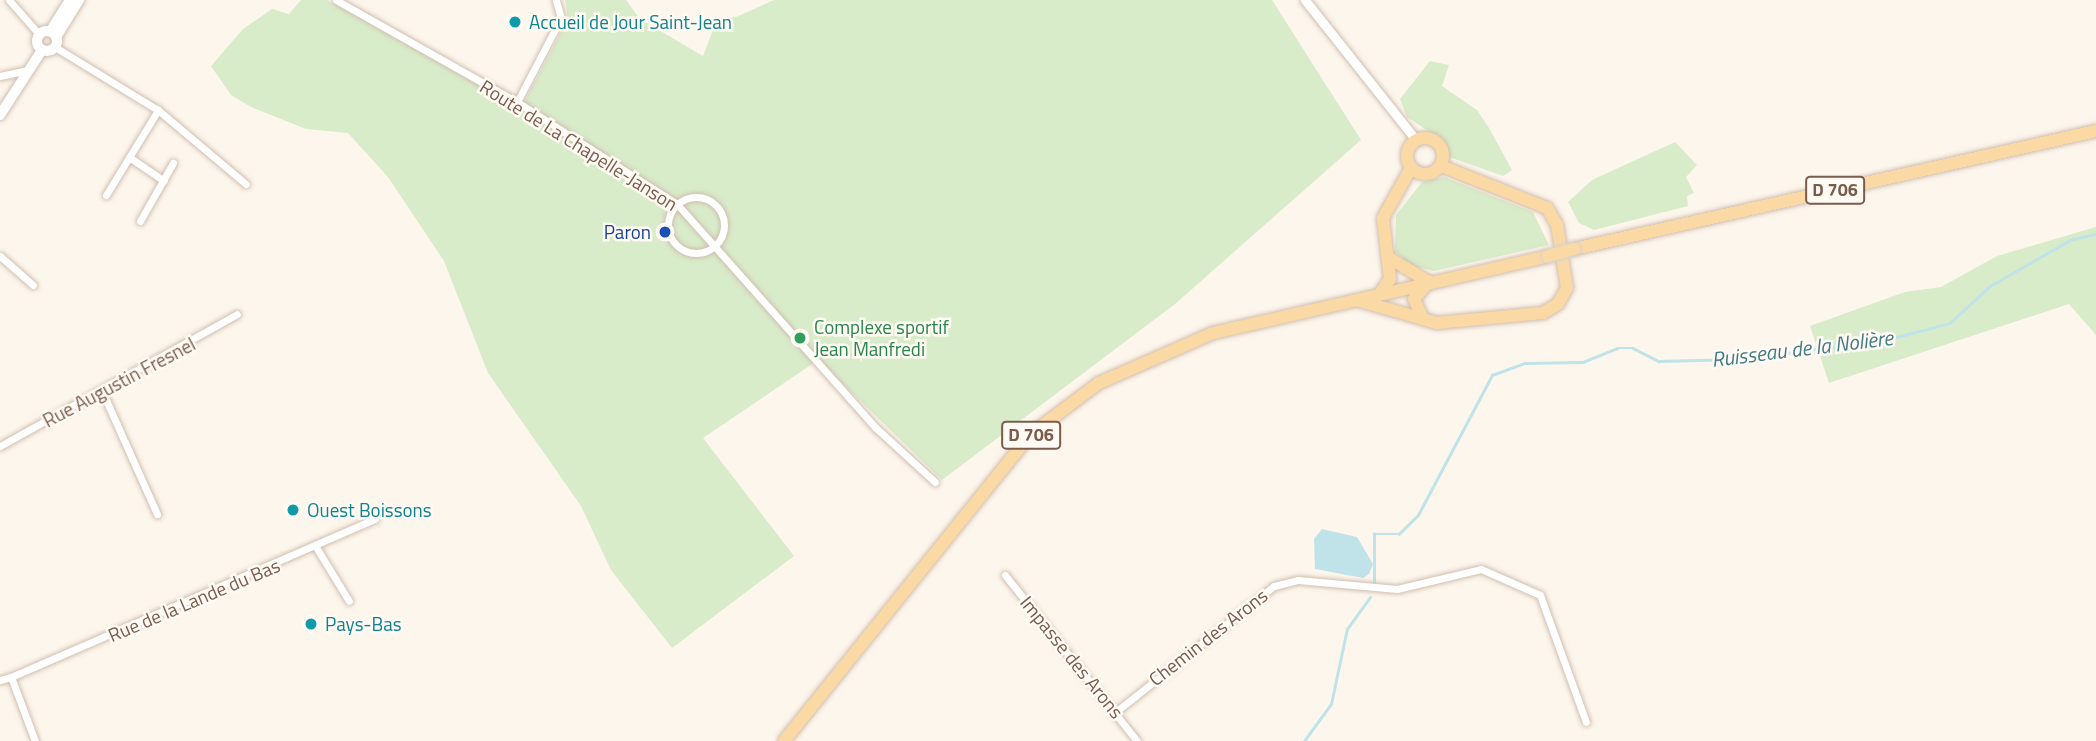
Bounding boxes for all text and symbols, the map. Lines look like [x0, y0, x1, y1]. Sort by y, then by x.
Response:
place label: Accueil de Jour Saint-Jean [529, 11, 732, 33]
marker: Accueil de Jour Saint-Jean [507, 14, 523, 30]
street label: Route de La Chapelle-Janson [476, 75, 682, 215]
road number: D 706 [1804, 176, 1867, 204]
place label: Paron [604, 221, 651, 243]
marker: Paron [657, 224, 673, 240]
place label: Complexe sportif Jean Manfredi [814, 316, 949, 360]
water label: Ruisseau de la Nolière [1710, 324, 1894, 372]
marker: Complexe sportif Jean Manfredi [792, 330, 808, 346]
street label: Rue Augustin Fresnel [39, 332, 199, 432]
road number: D 706 [1000, 421, 1062, 450]
place label: Ouest Boissons [307, 499, 432, 521]
marker: Ouest Boissons [285, 502, 301, 518]
street label: Rue de la Lande du Bas [105, 553, 283, 647]
street label: Chemin des Arons [1144, 584, 1272, 690]
street label: Impasse des Arons [1016, 591, 1128, 723]
place label: Pays-Bas [325, 613, 402, 635]
marker: Pays-Bas [303, 616, 319, 632]

